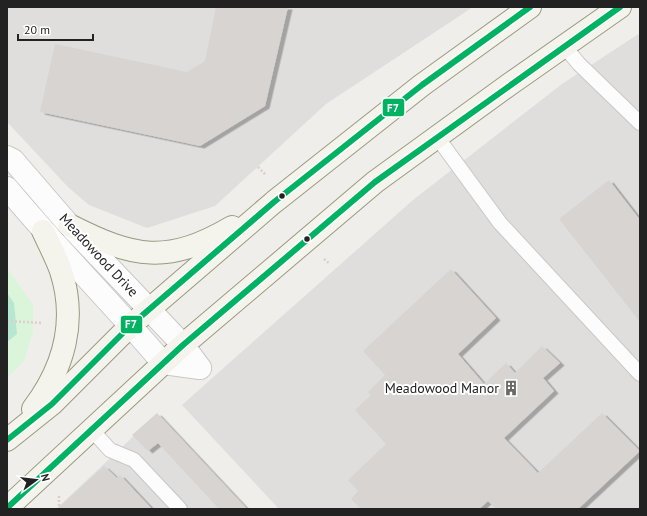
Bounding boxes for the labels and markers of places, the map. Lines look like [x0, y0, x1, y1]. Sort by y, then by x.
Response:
unlabelled marker [277, 191, 287, 201]
unlabelled marker [302, 234, 312, 244]
place label: Meadowood Manor [385, 379, 499, 397]
building icon: Meadowood Manor [502, 379, 520, 397]

